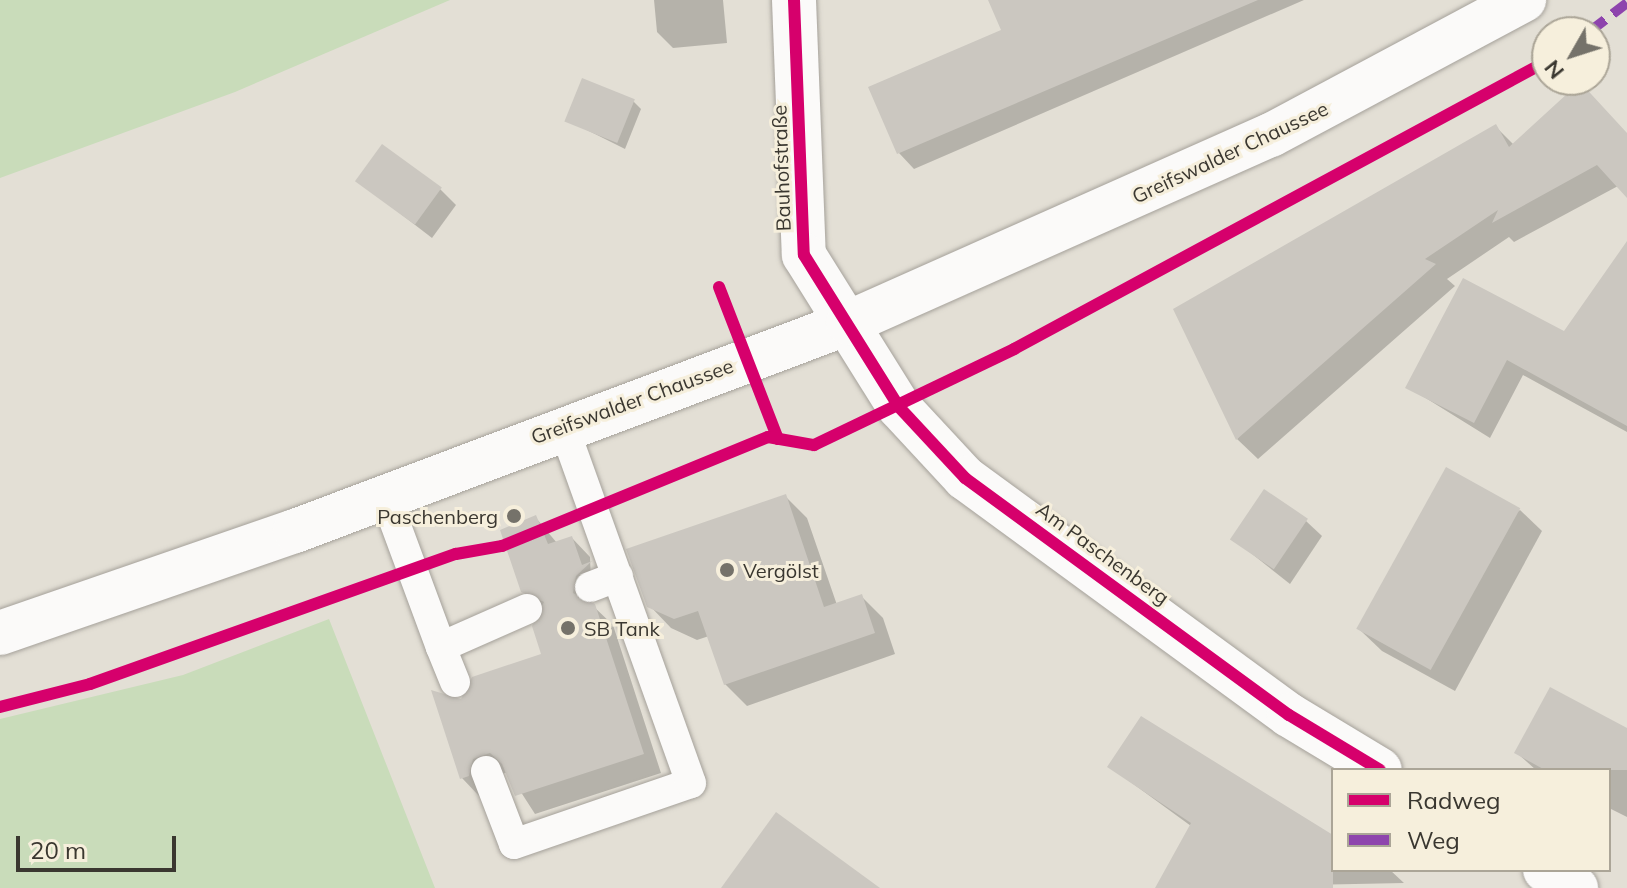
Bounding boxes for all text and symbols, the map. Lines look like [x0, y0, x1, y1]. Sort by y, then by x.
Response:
north arrow [1531, 16, 1611, 96]
text: N [1538, 55, 1570, 85]
street label: Greifswalder Chaussee [1128, 96, 1332, 208]
street label: Bauhofstraße [767, 104, 795, 232]
street label: Greifswalder Chaussee [528, 353, 736, 449]
street label: Am Paschenberg [1032, 497, 1174, 609]
place label: Paschenberg [377, 504, 498, 528]
marker: Paschenberg [505, 507, 523, 525]
place label: Vergölst [743, 558, 819, 582]
marker: Vergölst [718, 561, 736, 579]
place label: SB Tank [584, 616, 660, 640]
marker: SB Tank [559, 619, 577, 637]
legend [1331, 768, 1611, 872]
text: Radweg [1407, 785, 1501, 815]
scale bar [20, 820, 180, 870]
text: Weg [1407, 825, 1460, 855]
text: 20 m [30, 835, 86, 865]

